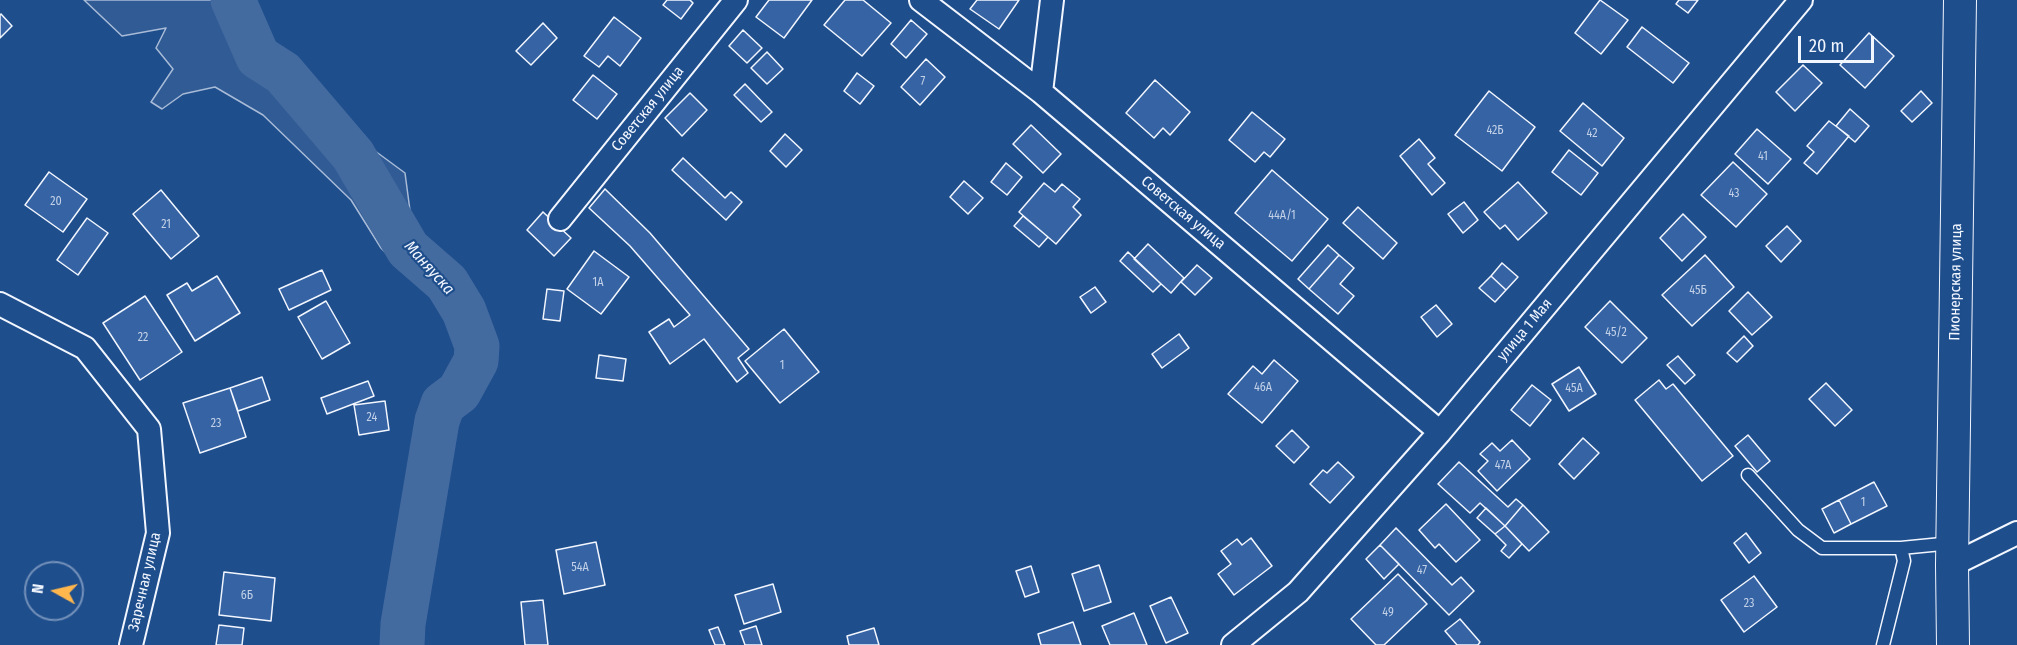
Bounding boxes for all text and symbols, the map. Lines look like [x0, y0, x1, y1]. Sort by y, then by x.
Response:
scale bar [1801, 24, 1878, 62]
text: 20 m [1809, 35, 1844, 57]
street label: Советская улица [608, 63, 688, 155]
house number: 7 [921, 75, 925, 89]
house number: 42Б [1486, 124, 1504, 138]
house number: 42 [1587, 127, 1597, 141]
house number: 41 [1758, 150, 1768, 164]
street label: Советская улица [1137, 172, 1229, 254]
house number: 43 [1728, 187, 1740, 201]
house number: 20 [50, 195, 62, 209]
house number: 44А/1 [1268, 209, 1296, 223]
house number: 21 [161, 218, 171, 232]
street label: Пионерская улица [1946, 223, 1966, 341]
water label: Маняуска [400, 237, 458, 299]
house number: 1А [593, 276, 603, 290]
house number: 45Б [1689, 284, 1707, 298]
street label: улица 1 Мая [1494, 295, 1556, 365]
house number: 45/2 [1605, 326, 1627, 340]
house number: 22 [138, 331, 148, 345]
house number: 1 [780, 359, 784, 373]
house number: 46А [1254, 381, 1272, 395]
house number: 45А [1565, 382, 1583, 396]
house number: 24 [367, 411, 377, 425]
house number: 23 [211, 417, 221, 431]
house number: 47А [1495, 459, 1511, 473]
house number: 1 [1861, 496, 1865, 510]
street label: Заречная улица [125, 531, 165, 633]
north arrow [24, 561, 84, 621]
house number: 54А [571, 561, 589, 575]
house number: 47 [1417, 564, 1427, 578]
text: N [28, 583, 48, 595]
house number: 6Б [241, 589, 253, 603]
house number: 23 [1744, 597, 1754, 611]
house number: 49 [1382, 606, 1394, 620]

